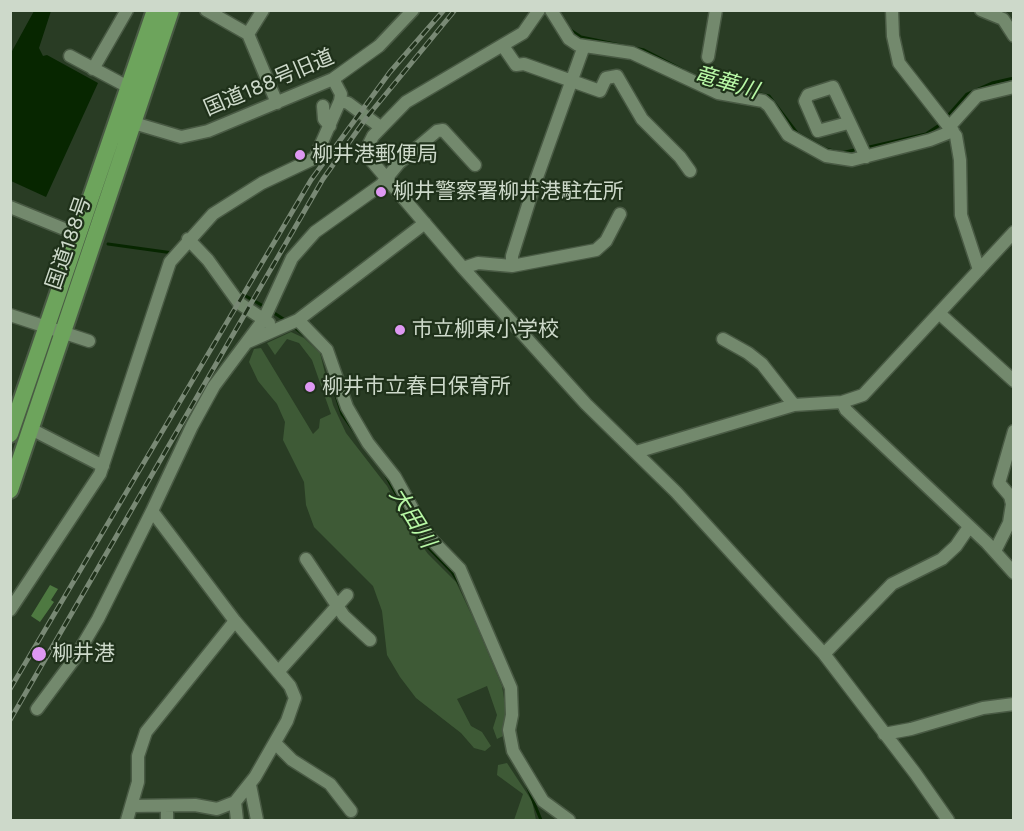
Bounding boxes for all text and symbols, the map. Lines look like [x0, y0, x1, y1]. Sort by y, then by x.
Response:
street label: 国道188号旧道 [200, 44, 338, 122]
water label: 竜華川 [691, 61, 761, 105]
place label: 柳井港郵便局 [312, 142, 438, 168]
marker: 柳井港郵便局 [293, 148, 307, 162]
place label: 柳井警察署柳井港駐在所 [393, 179, 624, 205]
marker: 柳井警察署柳井港駐在所 [374, 185, 388, 199]
street label: 国道188号 [41, 193, 97, 293]
place label: 市立柳東小学校 [412, 317, 559, 343]
marker: 市立柳東小学校 [393, 323, 407, 337]
place label: 柳井市立春日保育所 [322, 374, 511, 400]
marker: 柳井市立春日保育所 [303, 380, 317, 394]
water label: 大田川 [383, 483, 441, 553]
place label: 柳井港 [52, 641, 115, 667]
marker: 柳井港 [30, 645, 48, 663]

